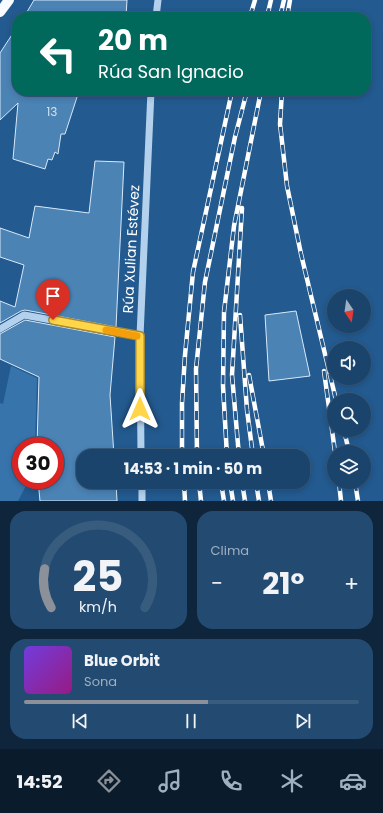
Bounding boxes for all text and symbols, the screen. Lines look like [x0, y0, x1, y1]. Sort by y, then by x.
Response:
text: 20 m [98, 21, 168, 60]
icon: left [32, 28, 84, 80]
text: Rúa San Ignacio [98, 59, 244, 84]
house number: 13 [47, 103, 57, 120]
street label: Rúa Xulian Estévez [118, 184, 144, 314]
pin [36, 279, 70, 320]
icon: arrive [42, 285, 64, 307]
north arrow [327, 289, 371, 333]
map controls [327, 289, 371, 489]
button: sound [327, 341, 371, 385]
position arrow [119, 388, 161, 430]
button: search [327, 393, 371, 437]
speed limit sign: 30 [12, 437, 64, 489]
button: layers [327, 445, 371, 489]
text: 14:53 · 1 min · 50 m [124, 458, 262, 479]
text: Clima [211, 541, 249, 560]
text: 25 [73, 547, 124, 606]
text: 21° [262, 562, 304, 605]
text: − [211, 568, 223, 599]
text: + [344, 568, 359, 599]
text: km/h [79, 597, 117, 617]
text: Blue Orbit [84, 650, 160, 671]
text: Sona [84, 672, 117, 691]
icon: previous [69, 710, 91, 732]
icon: pause [180, 710, 202, 732]
icon: next [292, 710, 314, 732]
icon: directions [95, 767, 123, 795]
icon: music [156, 767, 184, 795]
icon: phone [217, 767, 245, 795]
icon: climate [278, 767, 306, 795]
icon: car [339, 767, 367, 795]
text: 14:52 [16, 769, 62, 794]

